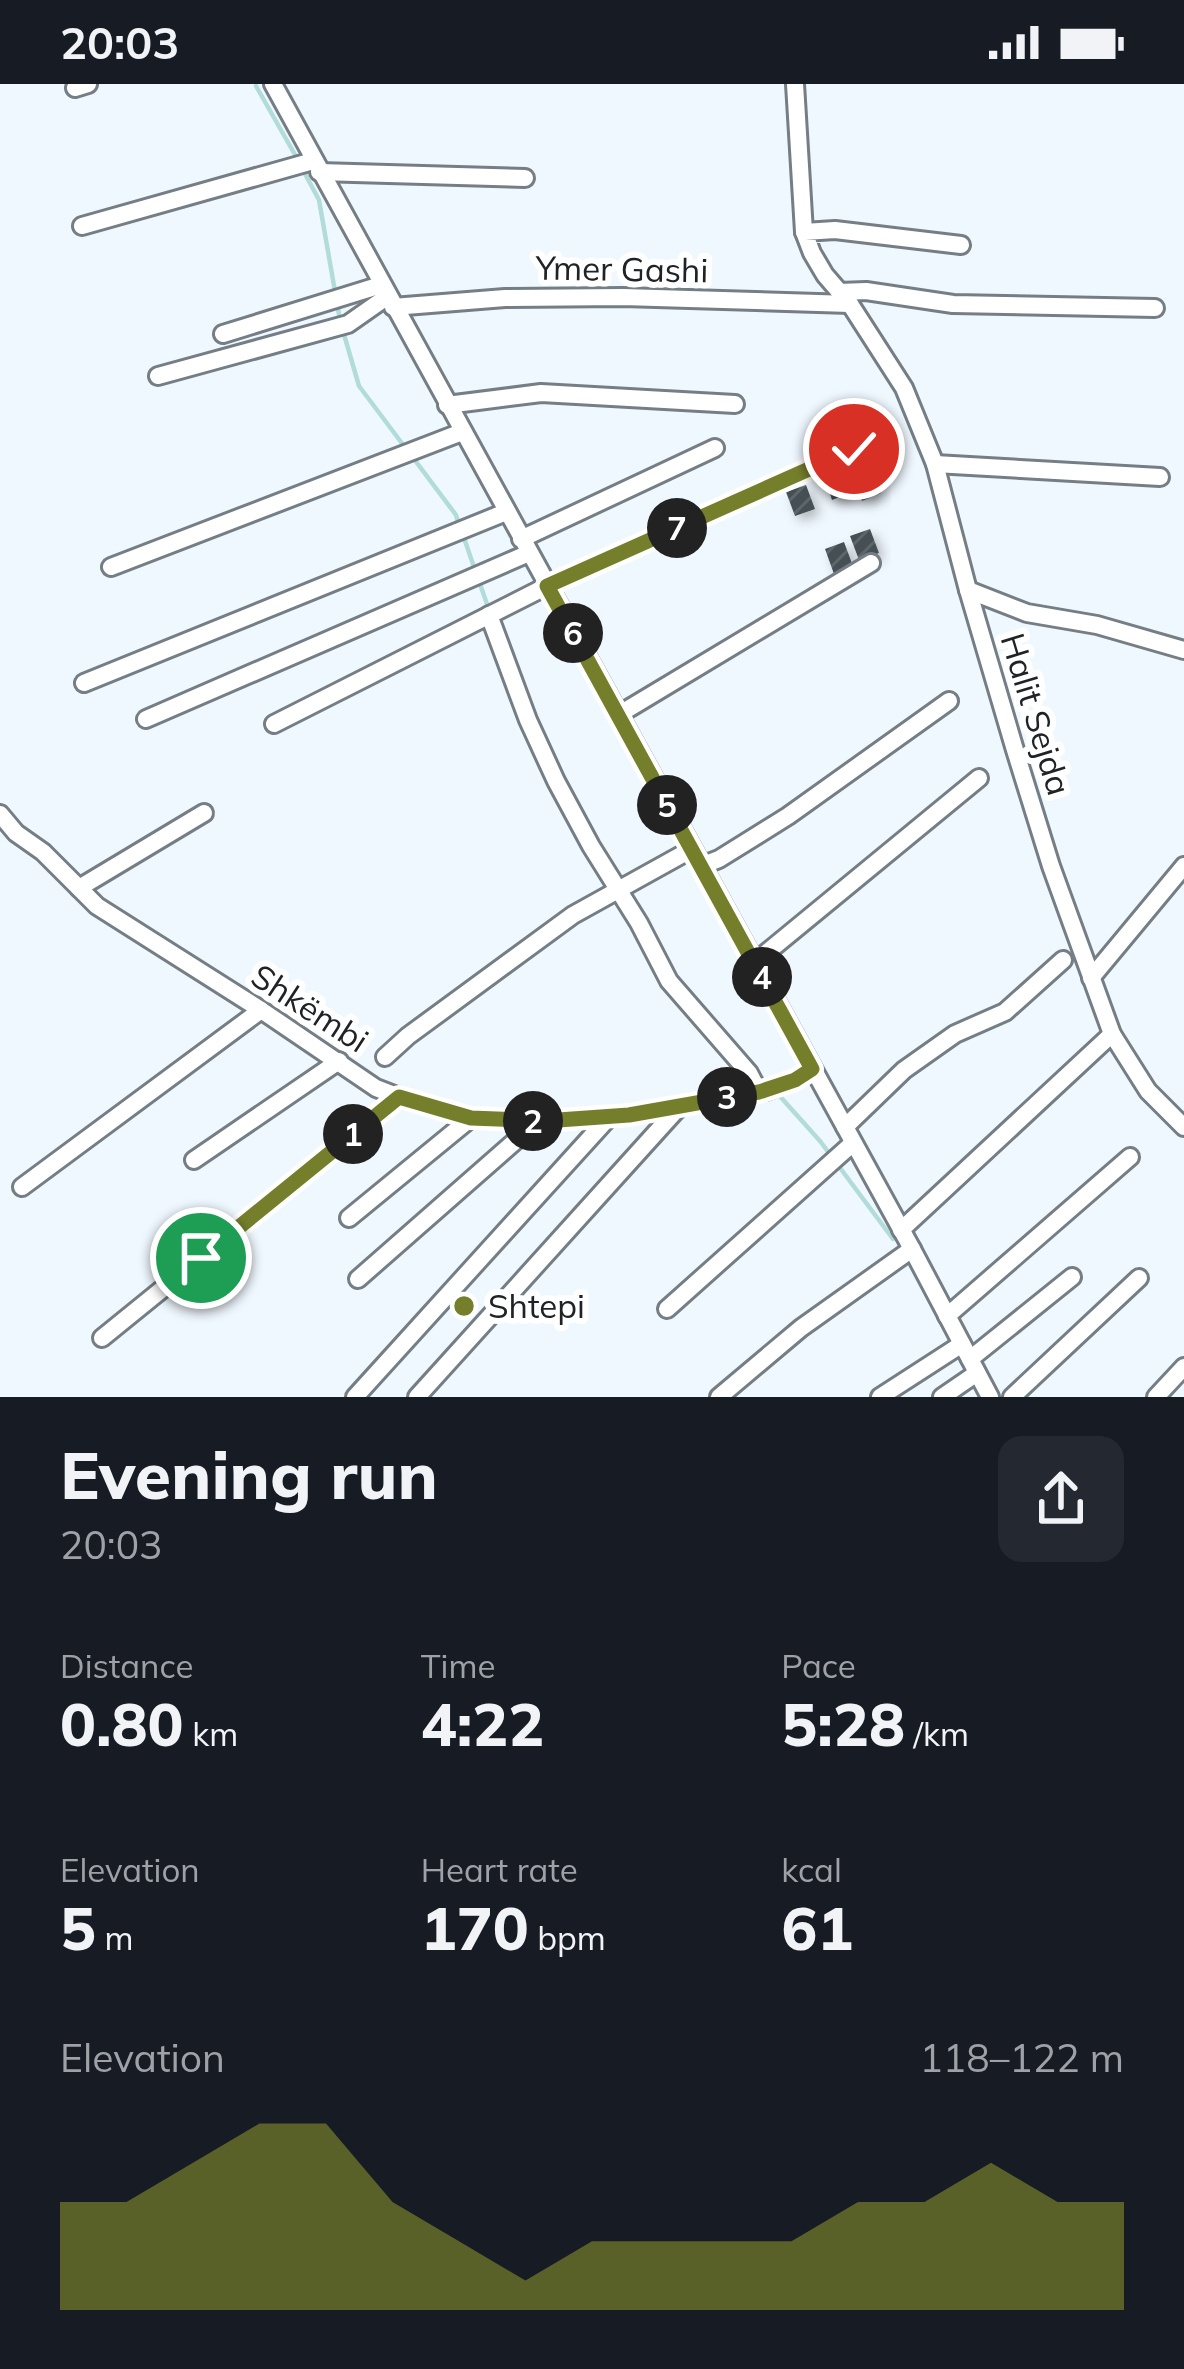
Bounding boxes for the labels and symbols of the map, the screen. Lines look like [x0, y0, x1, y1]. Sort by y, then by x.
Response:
street label: Ymer Gashi [534, 246, 709, 291]
pin [803, 398, 905, 500]
pin: 7 [647, 498, 707, 558]
pin: 6 [543, 603, 603, 663]
street label: Halit Sejda [992, 628, 1080, 800]
pin: 5 [637, 775, 697, 835]
pin: 4 [732, 947, 792, 1007]
street label: Shkëmbi [244, 955, 376, 1060]
pin: 3 [697, 1067, 757, 1127]
pin: 2 [503, 1091, 563, 1151]
pin: 1 [323, 1104, 383, 1164]
pin [150, 1207, 252, 1309]
place label: Shtepi [488, 1285, 585, 1326]
marker: Shtepi [451, 1293, 477, 1319]

